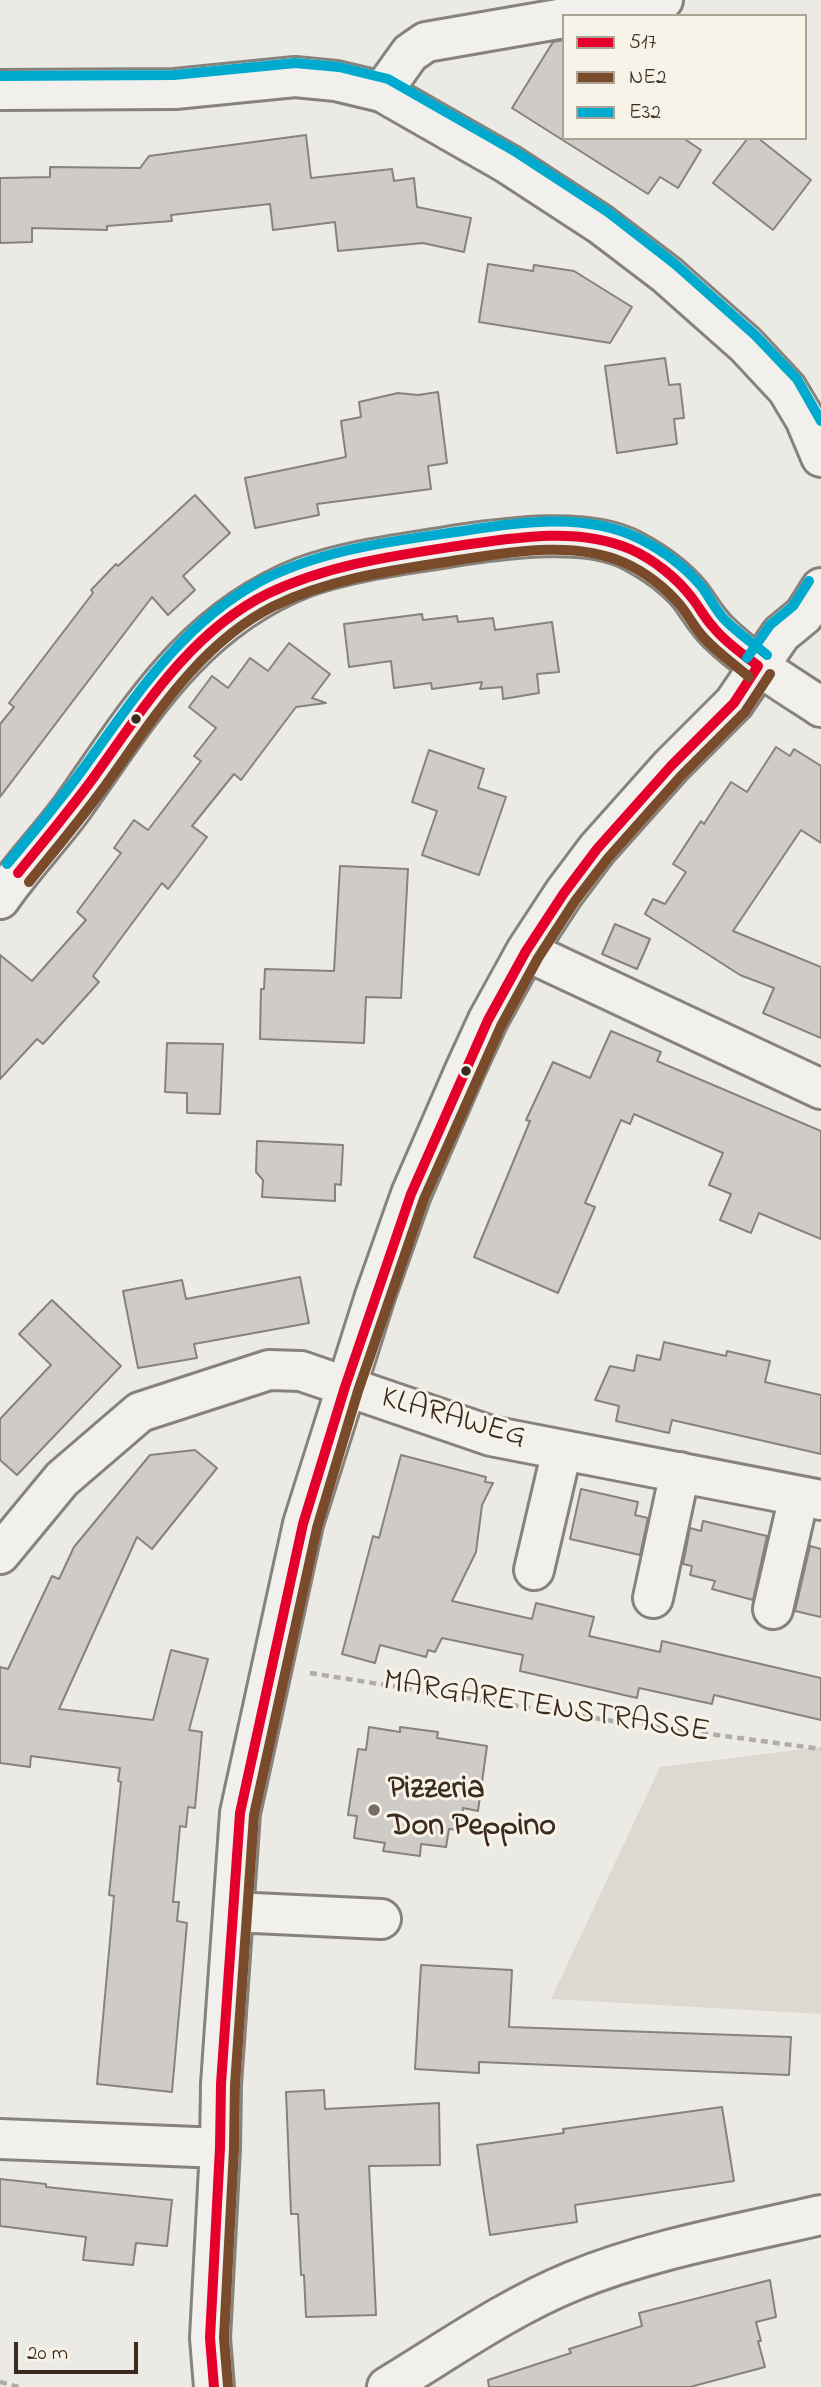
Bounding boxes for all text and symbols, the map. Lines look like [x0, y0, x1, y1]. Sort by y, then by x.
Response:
legend [562, 14, 807, 140]
text: 517 [629, 28, 656, 58]
text: NE2 [629, 63, 666, 93]
text: E32 [629, 98, 661, 128]
unlabelled marker [129, 712, 143, 726]
unlabelled marker [459, 1064, 473, 1078]
street label: KLARAWEG [376, 1381, 530, 1459]
street label: MARGARETENSTRASSE [380, 1664, 712, 1754]
place label: Pizzeria Don Peppino [388, 1773, 556, 1848]
marker: Pizzeria Don Peppino [366, 1802, 382, 1818]
scale bar [18, 2328, 142, 2372]
text: 20 m [27, 2339, 68, 2369]

